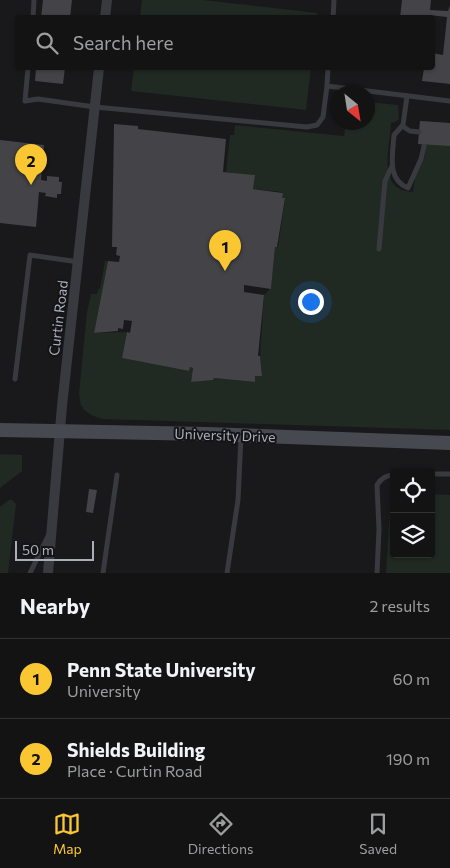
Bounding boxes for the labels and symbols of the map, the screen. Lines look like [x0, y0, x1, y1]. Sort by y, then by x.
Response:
north arrow [330, 85, 375, 130]
pin: 2 [15, 144, 47, 185]
pin: 1 [209, 230, 241, 271]
street label: Curtin Road [45, 279, 71, 357]
your location [298, 289, 324, 315]
street label: University Drive [174, 425, 276, 445]
scale bar [15, 538, 94, 561]

